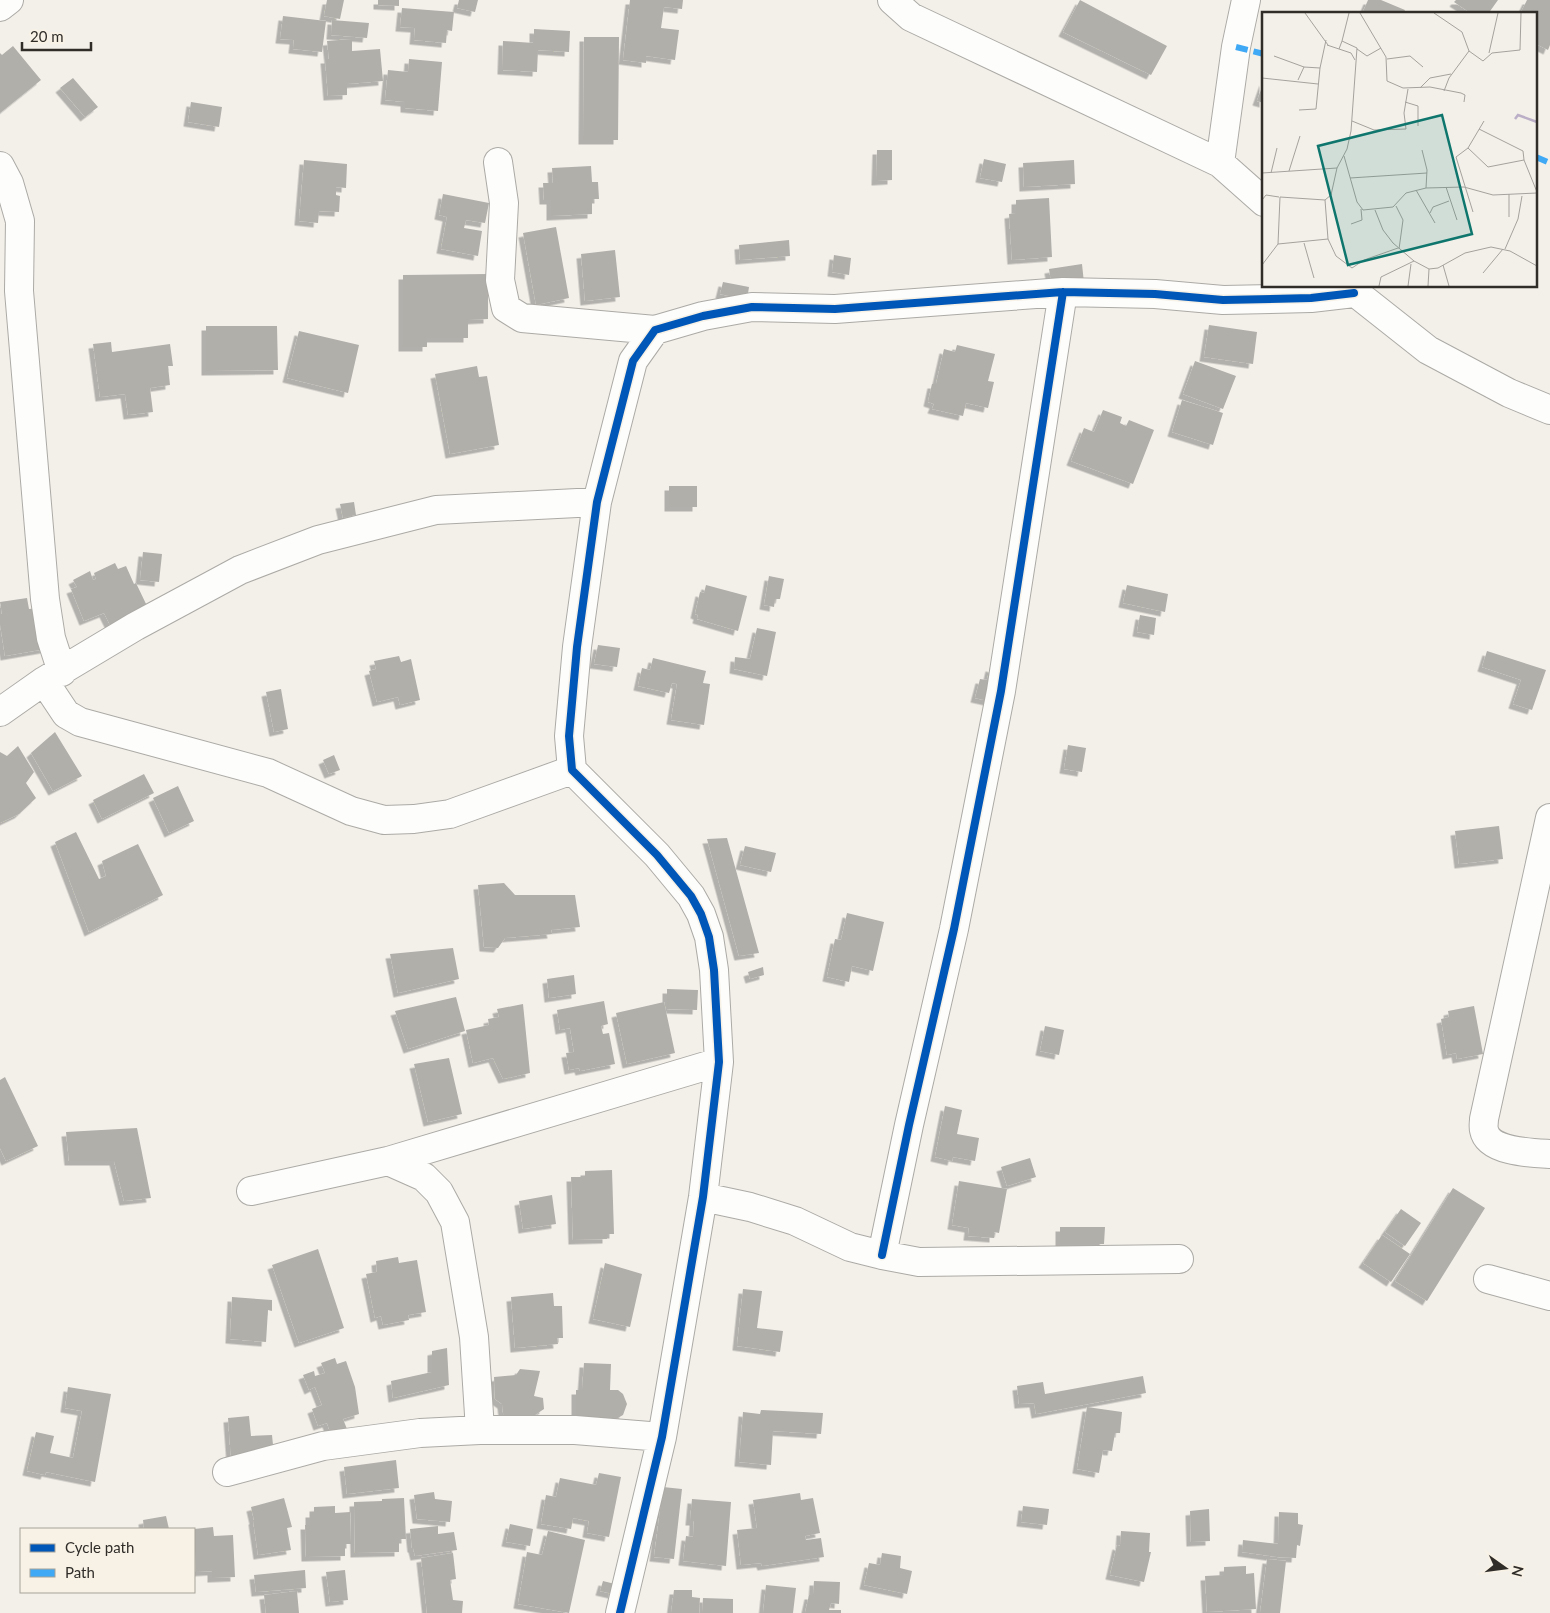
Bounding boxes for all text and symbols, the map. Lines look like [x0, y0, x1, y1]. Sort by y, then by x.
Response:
inset map [1262, 12, 1538, 288]
scale bar [22, 20, 91, 52]
text: 20 m [30, 27, 64, 45]
legend [20, 1528, 195, 1593]
text: Cycle path [65, 1538, 134, 1556]
north arrow [1480, 1543, 1530, 1593]
text: Path [65, 1563, 95, 1581]
text: N [1509, 1564, 1528, 1579]

